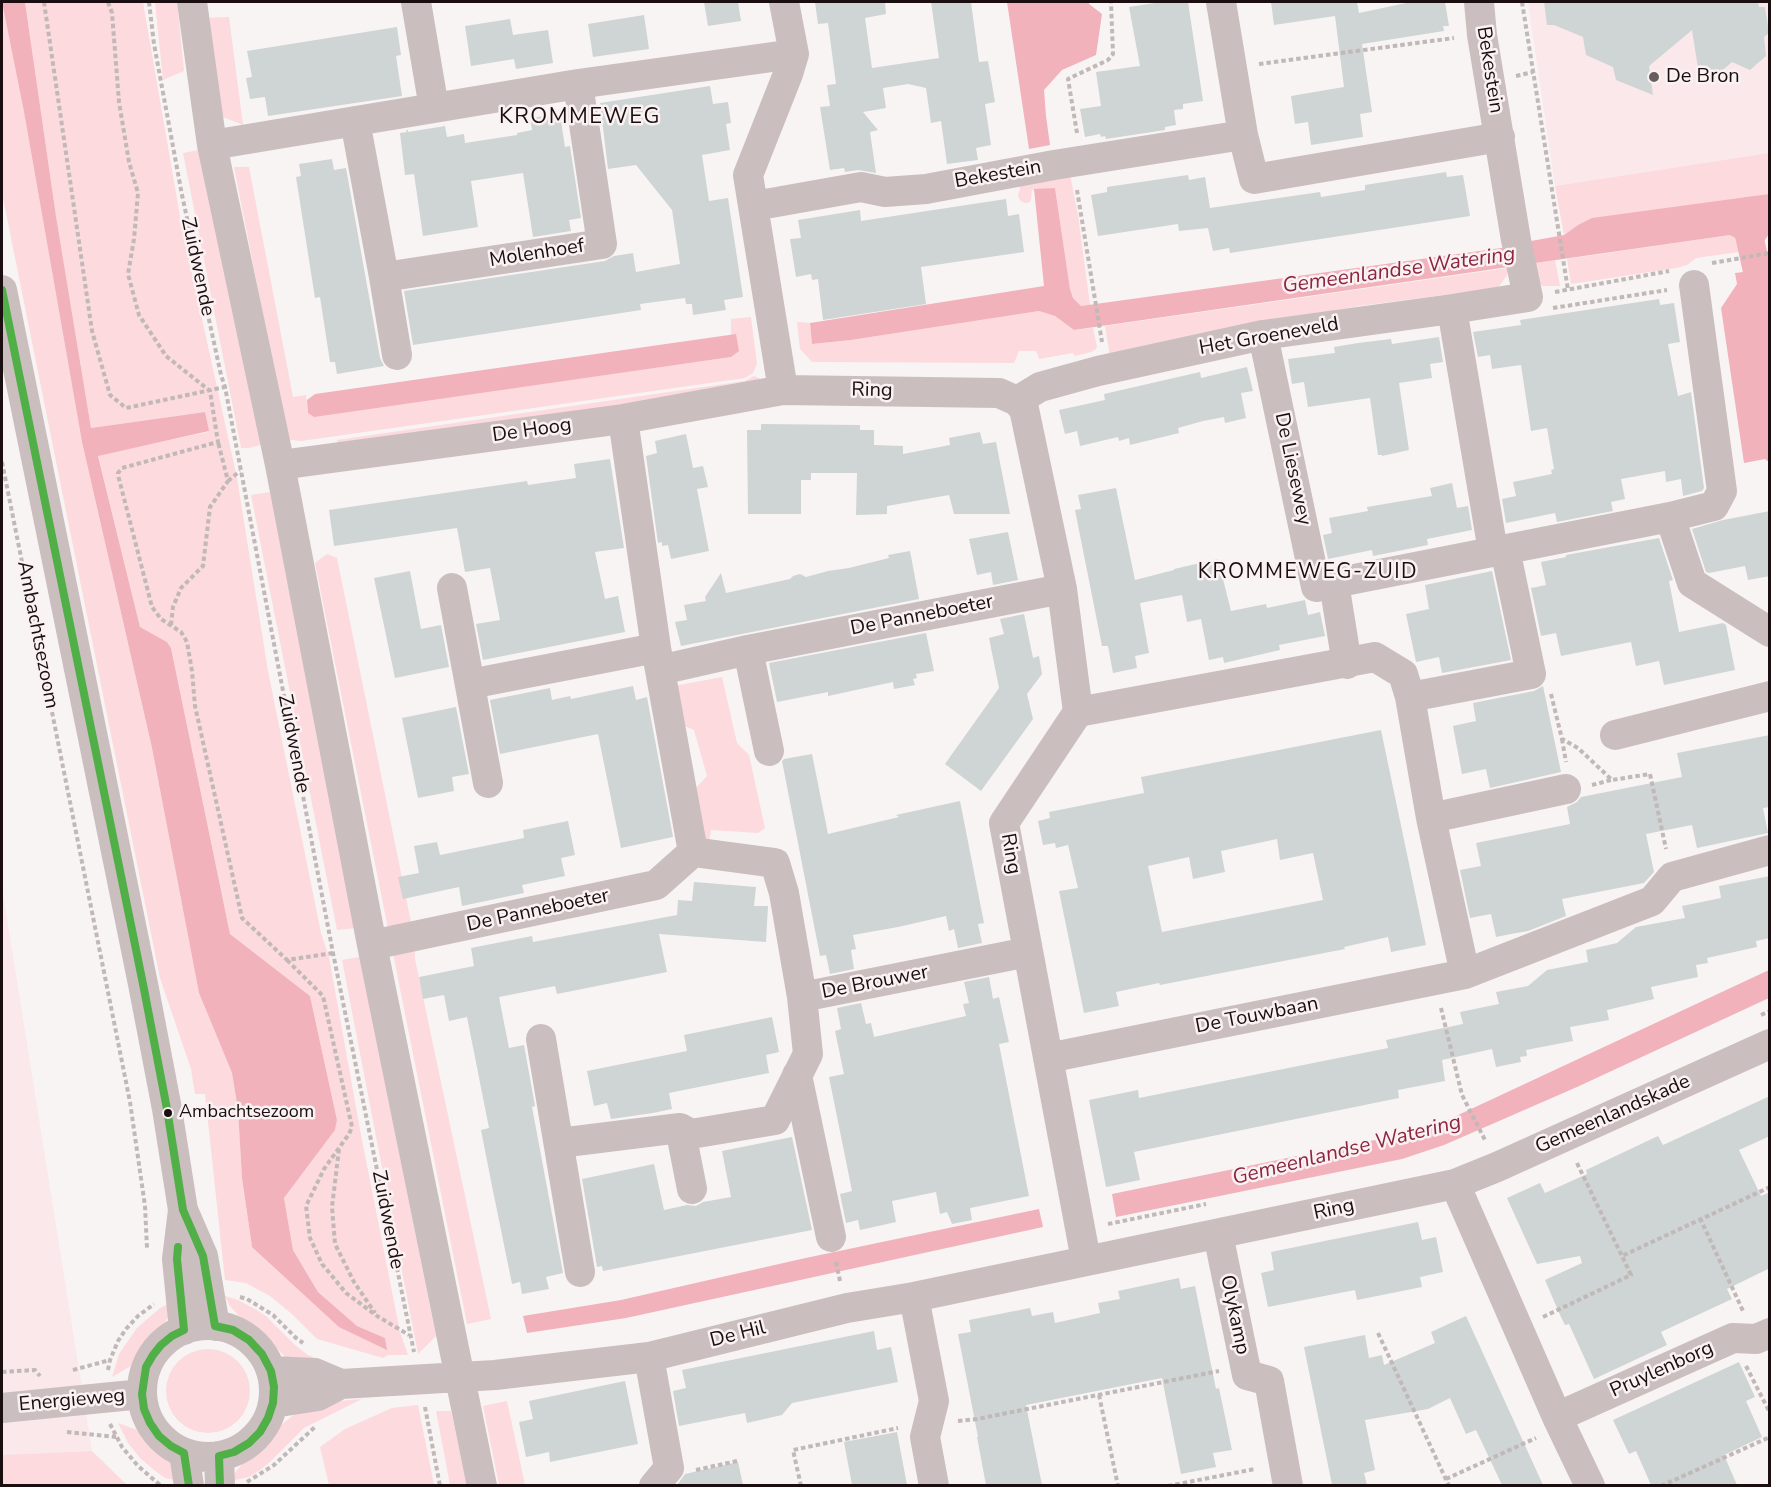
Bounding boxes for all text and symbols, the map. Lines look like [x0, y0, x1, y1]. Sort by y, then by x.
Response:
street label: Bekestein [1470, 25, 1508, 115]
place label: De Bron [1666, 65, 1740, 89]
marker: De Bron [1647, 70, 1661, 84]
district label: KROMMEWEG [499, 105, 661, 131]
street label: Bekestein [953, 156, 1043, 194]
street label: Zuidwende [175, 216, 219, 318]
street label: Molenhoef [488, 235, 586, 273]
water label: Gemeenlandse Watering [1281, 242, 1517, 300]
street label: Het Groeneveld [1197, 313, 1341, 361]
street label: Ring [851, 379, 893, 403]
street label: De Liesewey [1268, 411, 1316, 527]
street label: De Hoog [491, 414, 573, 448]
street label: Ambachtsezoom [11, 559, 63, 711]
district label: KROMMEWEG-ZUID [1198, 560, 1418, 586]
street label: De Panneboeter [849, 590, 995, 642]
street label: Zuidwende [272, 693, 314, 795]
street label: Ring [995, 832, 1025, 876]
street label: De Panneboeter [465, 884, 611, 938]
street label: De Brouwer [820, 961, 930, 1005]
street label: De Touwbaan [1194, 992, 1320, 1040]
street label: Gemeenlandskade [1532, 1070, 1694, 1160]
place label: Ambachtsezoom [179, 1102, 314, 1124]
marker: Ambachtsezoom [162, 1107, 174, 1119]
water label: Gemeenlandse Watering [1230, 1110, 1464, 1192]
street label: Zuidwende [366, 1169, 408, 1271]
street label: Ring [1311, 1194, 1357, 1226]
street label: Olykamp [1214, 1273, 1254, 1357]
street label: De Hil [708, 1317, 768, 1353]
street label: Pruylenborg [1607, 1337, 1717, 1403]
street label: Energieweg [18, 1384, 126, 1418]

